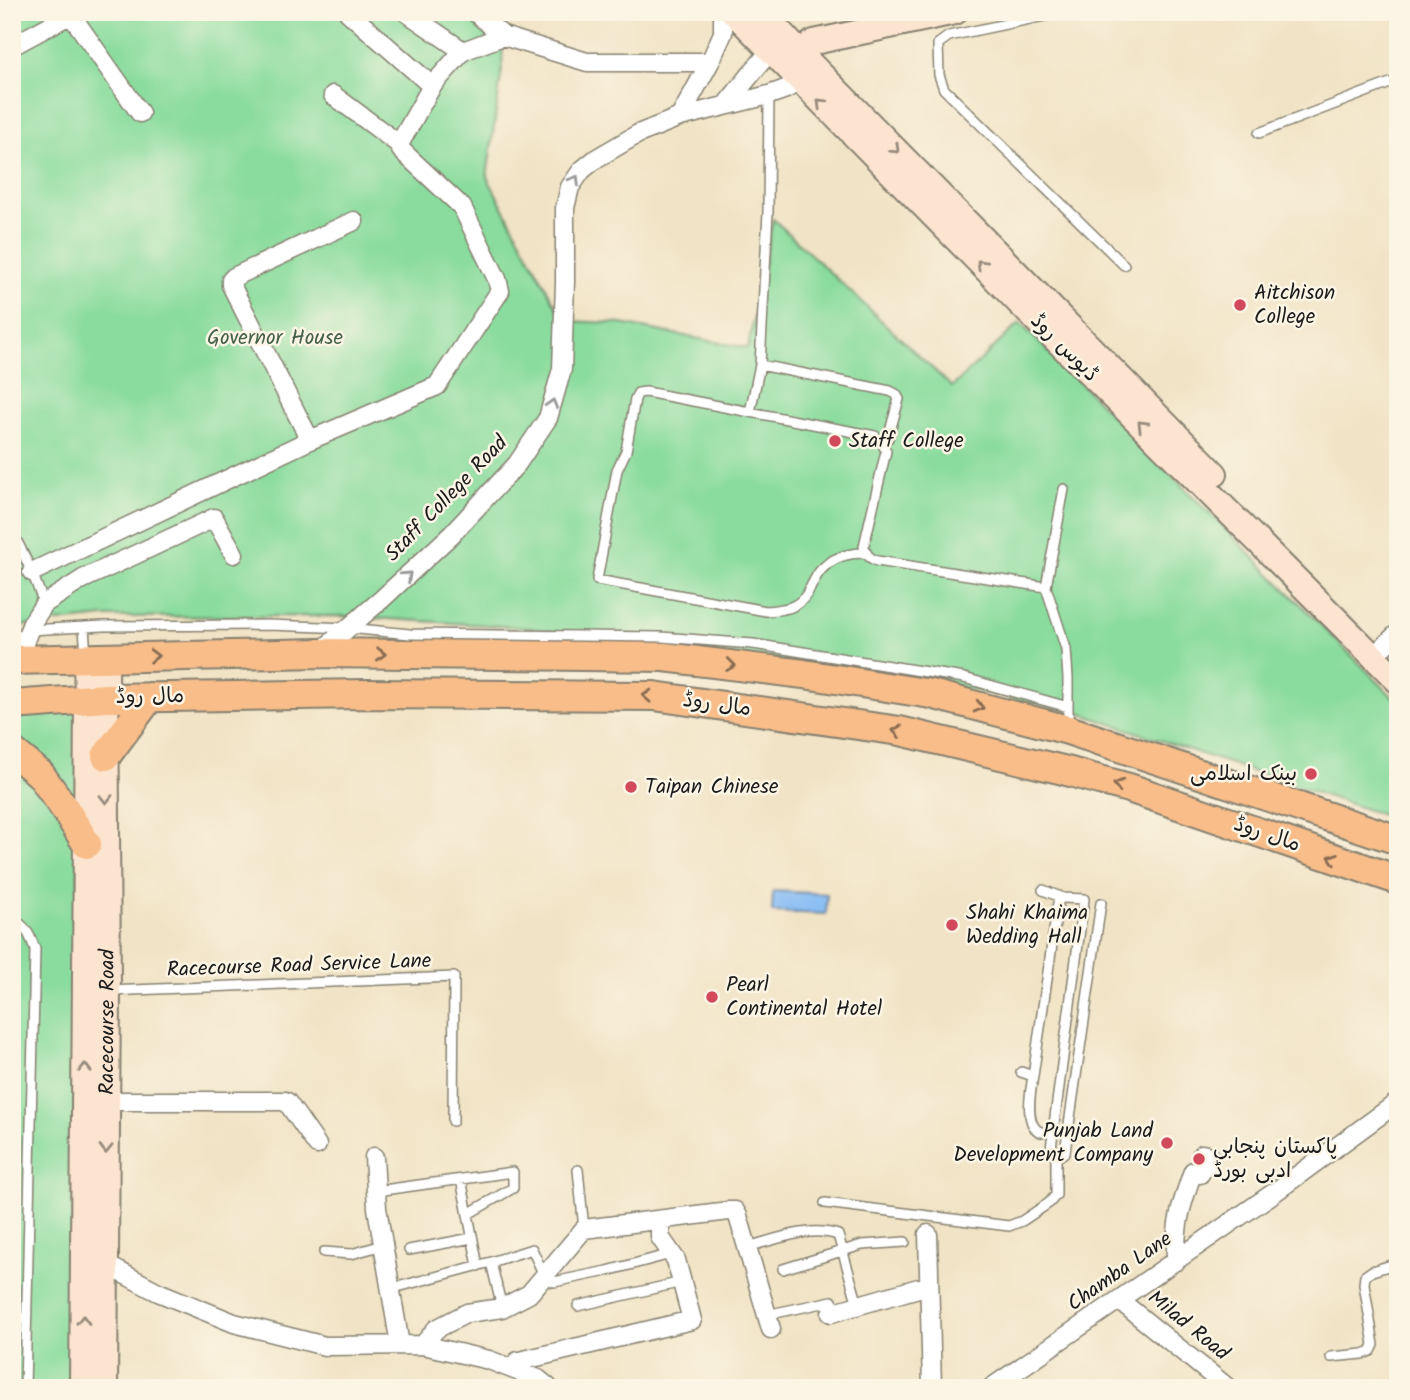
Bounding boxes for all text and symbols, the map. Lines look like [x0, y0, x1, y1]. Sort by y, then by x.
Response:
one-way arrow [816, 98, 829, 111]
one-way arrow [886, 141, 899, 154]
one-way arrow [567, 175, 580, 188]
one-way arrow [976, 260, 989, 273]
place label: Aitchison College [1254, 277, 1335, 334]
marker: Aitchison College [1232, 297, 1248, 313]
street label: ڈیوس روڈ [1022, 306, 1106, 390]
park label: Governor House [207, 322, 343, 355]
one-way arrow [544, 398, 559, 410]
one-way arrow [1137, 421, 1150, 434]
place label: Staff College [849, 425, 964, 458]
street label: Staff College Road [378, 428, 517, 570]
marker: Staff College [827, 433, 843, 449]
one-way arrow [399, 572, 412, 584]
one-way arrow [377, 646, 387, 662]
one-way arrow [149, 648, 160, 664]
one-way arrow [725, 657, 737, 672]
street label: مال روڈ [115, 680, 185, 714]
street label: مال روڈ [681, 684, 753, 726]
one-way arrow [642, 689, 653, 704]
one-way arrow [973, 699, 985, 713]
one-way arrow [891, 724, 903, 739]
place label: بینک اسلامی [1190, 758, 1297, 791]
marker: بینک اسلامی [1303, 766, 1319, 782]
place label: Taipan Chinese [645, 771, 779, 804]
marker: Taipan Chinese [623, 779, 639, 795]
one-way arrow [1112, 779, 1124, 793]
one-way arrow [98, 794, 114, 805]
street label: مال روڈ [1229, 808, 1305, 862]
one-way arrow [1328, 852, 1340, 866]
place label: Shahi Khaima Wedding Hall [966, 897, 1088, 954]
marker: Shahi Khaima Wedding Hall [944, 917, 960, 933]
street label: Racecourse Road Service Lane [166, 945, 432, 987]
street label: Racecourse Road [91, 948, 125, 1095]
place label: Pearl Continental Hotel [726, 969, 882, 1026]
marker: Pearl Continental Hotel [704, 989, 720, 1005]
one-way arrow [77, 1062, 93, 1072]
place label: Punjab Land Development Company [953, 1115, 1154, 1172]
place label: پاکستان پنجابی ادبی بورڈ [1213, 1131, 1337, 1188]
marker: Punjab Land Development Company [1159, 1135, 1175, 1151]
one-way arrow [99, 1144, 114, 1155]
marker: پاکستان پنجابی ادبی بورڈ [1191, 1151, 1207, 1167]
street label: Chamba Lane [1061, 1223, 1180, 1320]
street label: Milad Road [1140, 1282, 1237, 1370]
one-way arrow [75, 1314, 91, 1324]

